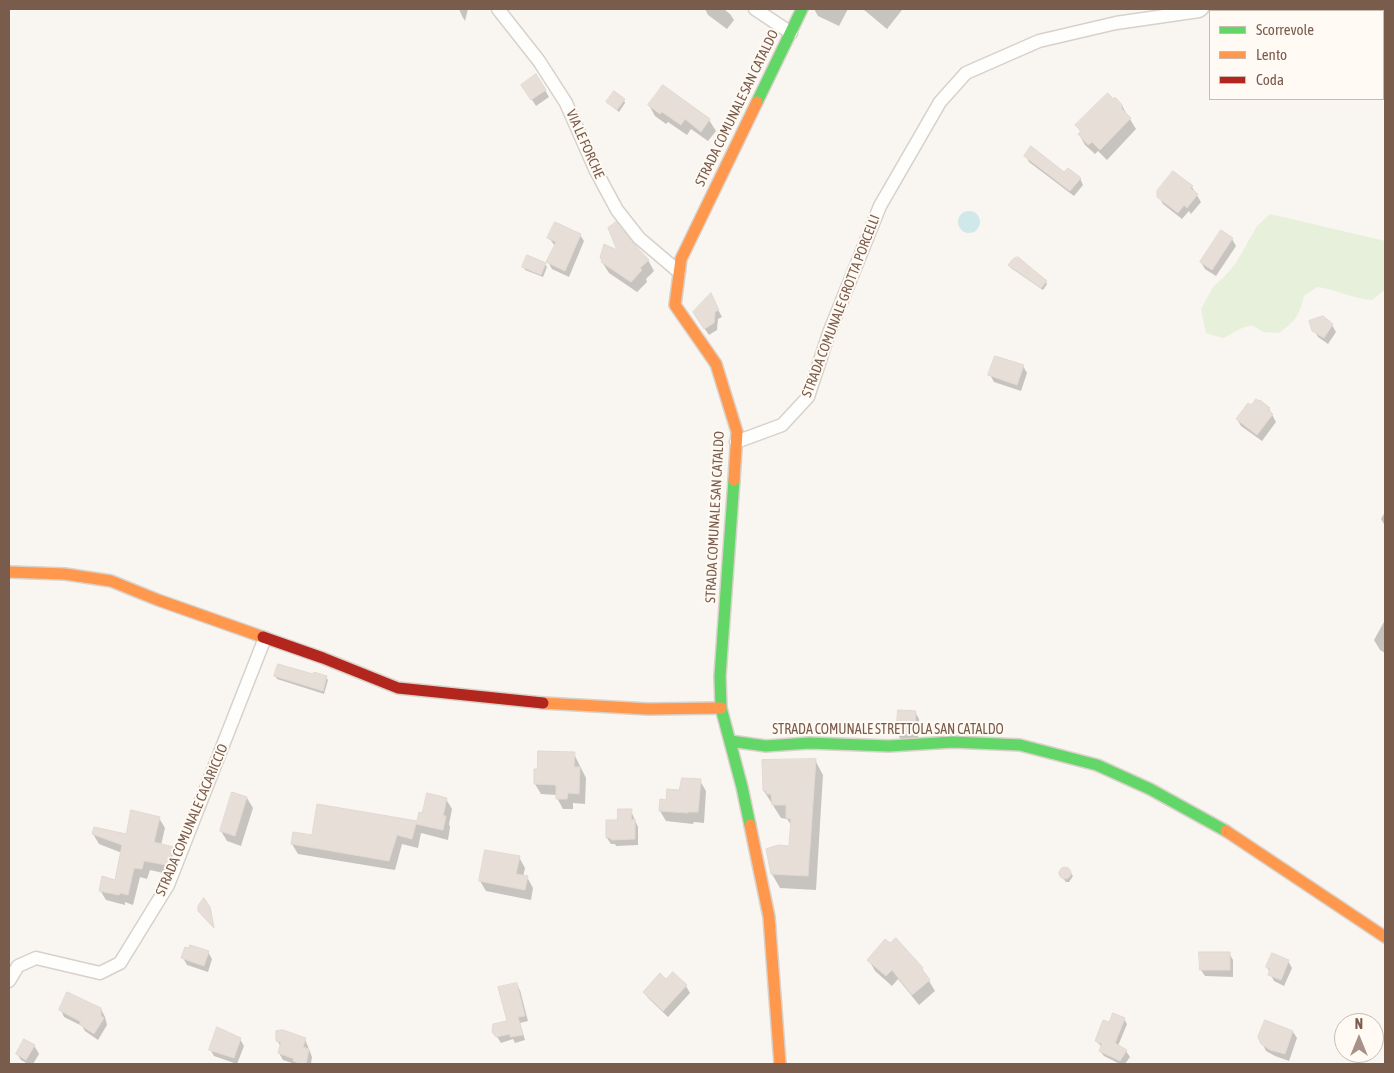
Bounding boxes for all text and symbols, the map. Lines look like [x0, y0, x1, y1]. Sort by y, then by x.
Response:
legend [1209, 10, 1384, 100]
text: Scorrevole [1256, 21, 1314, 38]
street label: STRADA COMUNALE SAN CATALDO [692, 27, 782, 189]
text: Lento [1256, 46, 1287, 63]
text: Coda [1256, 71, 1284, 88]
street label: VIA LE FORCHE [562, 107, 608, 181]
street label: STRADA COMUNALE GROTTA PORCELLI [798, 212, 884, 400]
street label: STRADA COMUNALE SAN CATALDO [702, 431, 728, 603]
street label: STRADA COMUNALE STRETTOLA SAN CATALDO [772, 722, 1004, 738]
street label: STRADA COMUNALE CACARICCIO [152, 741, 232, 899]
north arrow [1334, 1013, 1384, 1063]
text: N [1355, 1016, 1363, 1032]

